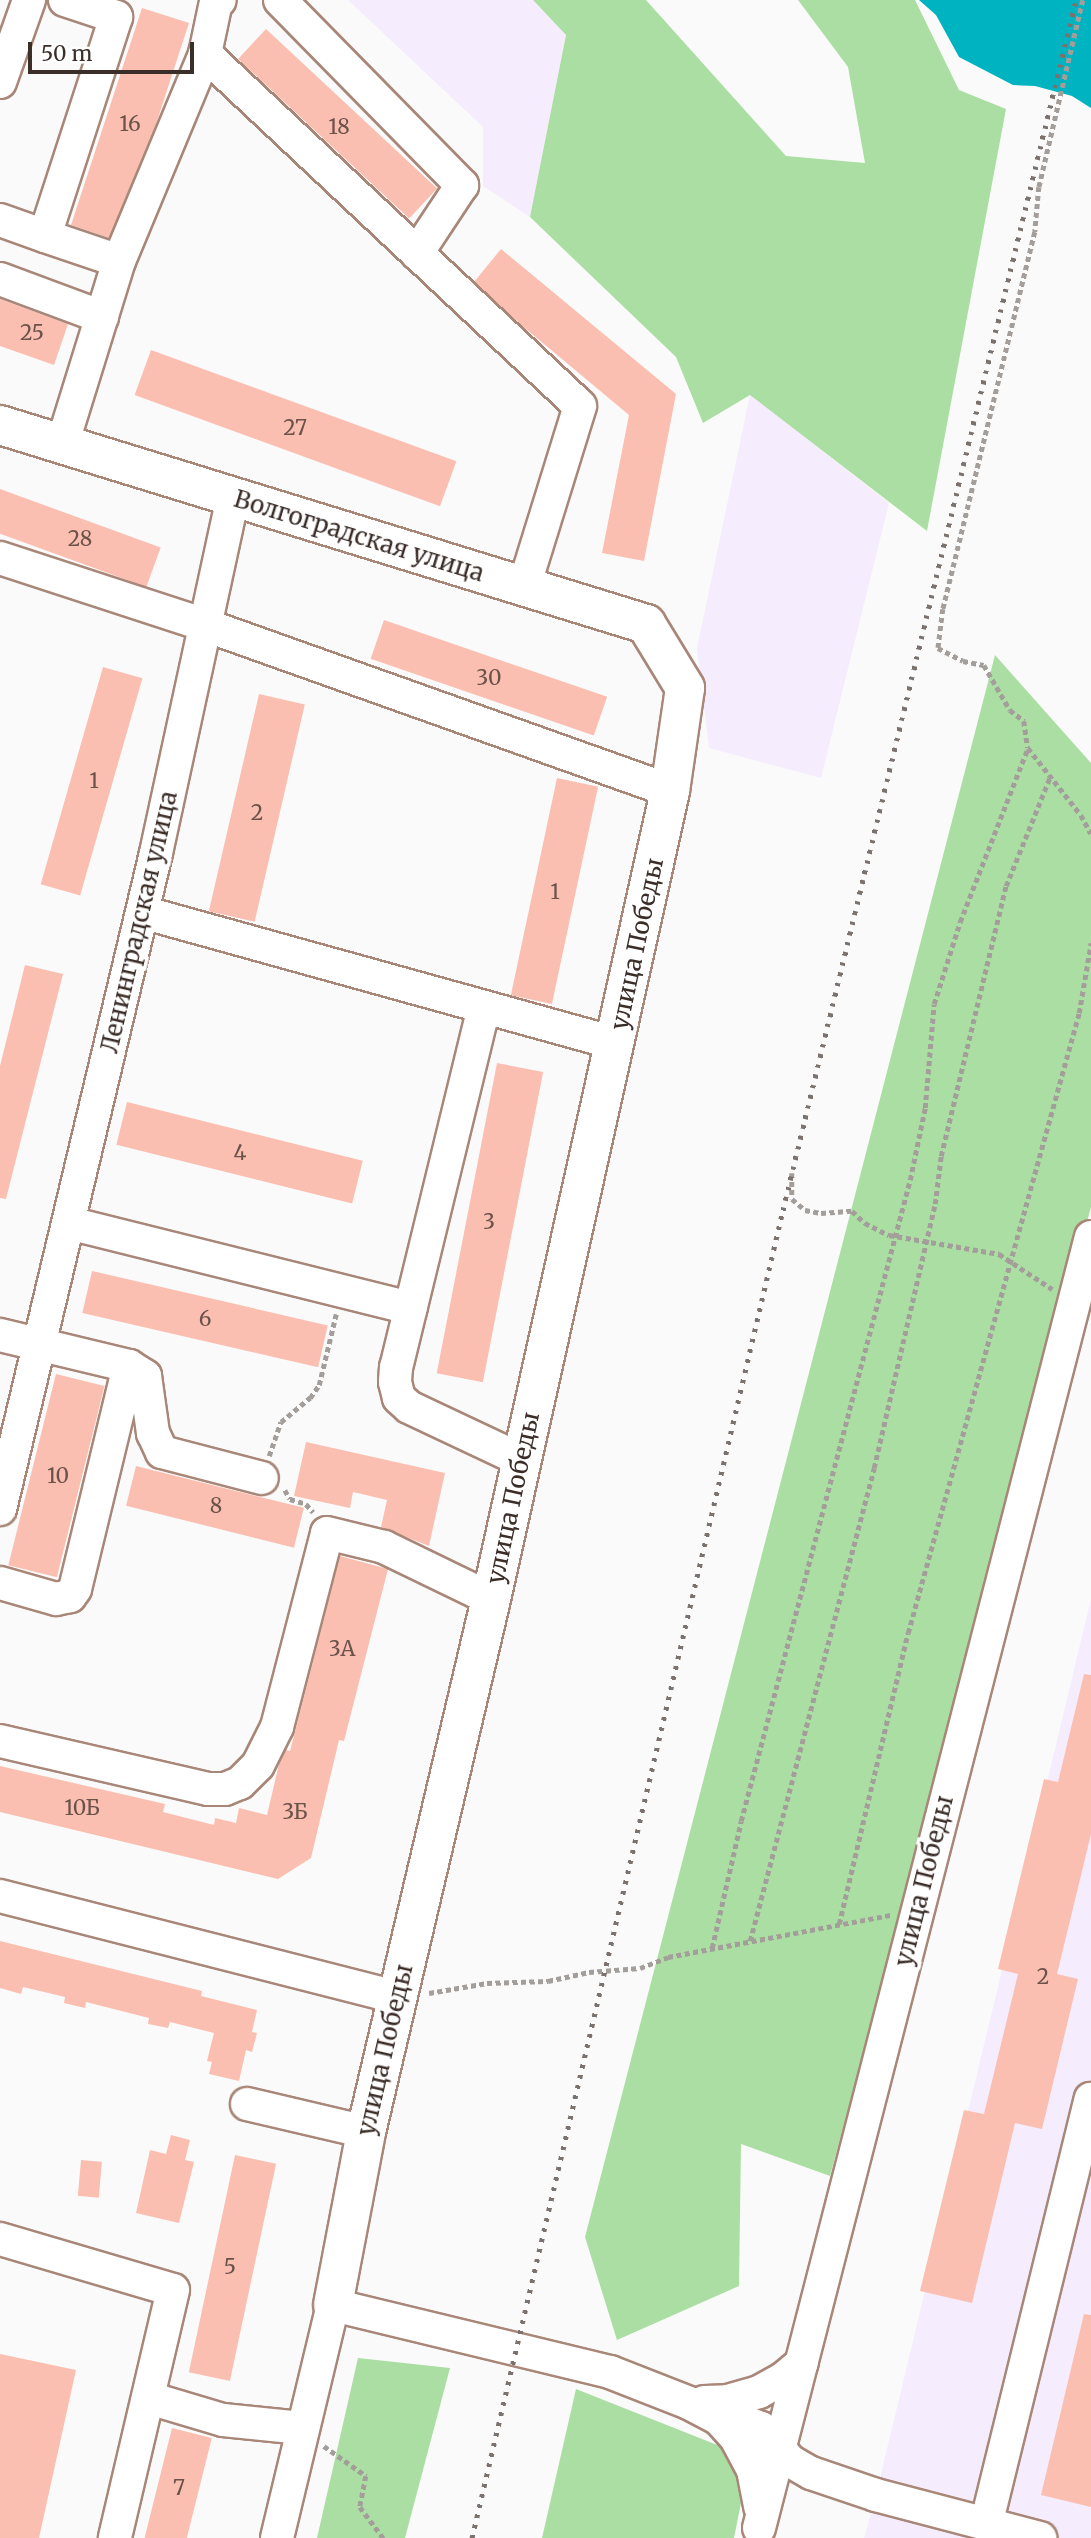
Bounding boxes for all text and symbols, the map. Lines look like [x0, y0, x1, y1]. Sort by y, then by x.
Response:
scale bar [32, 28, 198, 72]
text: 50 m [41, 40, 92, 67]
house number: 16 [119, 111, 141, 137]
house number: 18 [328, 114, 350, 140]
house number: 25 [20, 320, 44, 346]
house number: 27 [283, 415, 307, 441]
street label: Волгоградская улица [231, 484, 487, 588]
house number: 28 [68, 526, 92, 552]
house number: 30 [476, 665, 502, 691]
house number: 1 [89, 768, 99, 794]
street label: Ленинградская улица [95, 788, 183, 1056]
house number: 2 [251, 800, 263, 826]
street label: улица Победы [605, 855, 669, 1033]
house number: 1 [550, 879, 560, 905]
house number: 4 [234, 1140, 246, 1166]
house number: 3 [483, 1209, 495, 1235]
house number: 6 [199, 1306, 211, 1332]
street label: улица Победы [481, 1409, 545, 1587]
house number: 10 [47, 1463, 69, 1489]
house number: 8 [210, 1493, 222, 1519]
house number: 3А [329, 1636, 355, 1662]
street label: улица Победы [889, 1793, 959, 1969]
house number: 10Б [64, 1795, 100, 1821]
house number: 3Б [282, 1799, 308, 1825]
street label: улица Победы [351, 1961, 419, 2139]
house number: 2 [1037, 1964, 1049, 1990]
house number: 5 [224, 2254, 236, 2280]
house number: 7 [173, 2475, 185, 2501]

